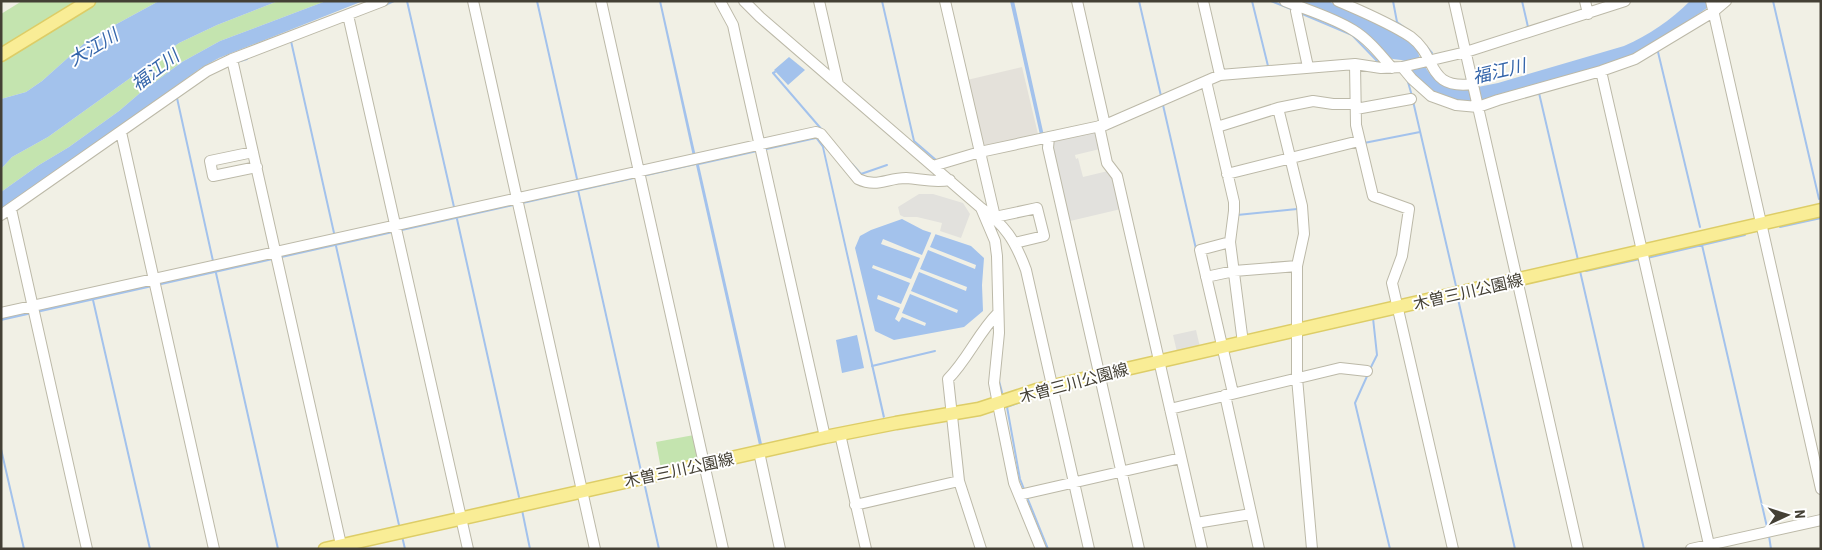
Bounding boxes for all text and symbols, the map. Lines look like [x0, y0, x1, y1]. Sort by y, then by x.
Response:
water label: 大江川 [64, 23, 123, 70]
water label: 福江川 [127, 44, 184, 95]
water label: 福江川 [1470, 54, 1530, 87]
street label: 木曽三川公園線 [1411, 270, 1525, 314]
street label: 木曽三川公園線 [1017, 359, 1131, 407]
street label: 木曽三川公園線 [622, 449, 736, 491]
north arrow [1762, 490, 1812, 540]
text: N [1792, 509, 1808, 519]

